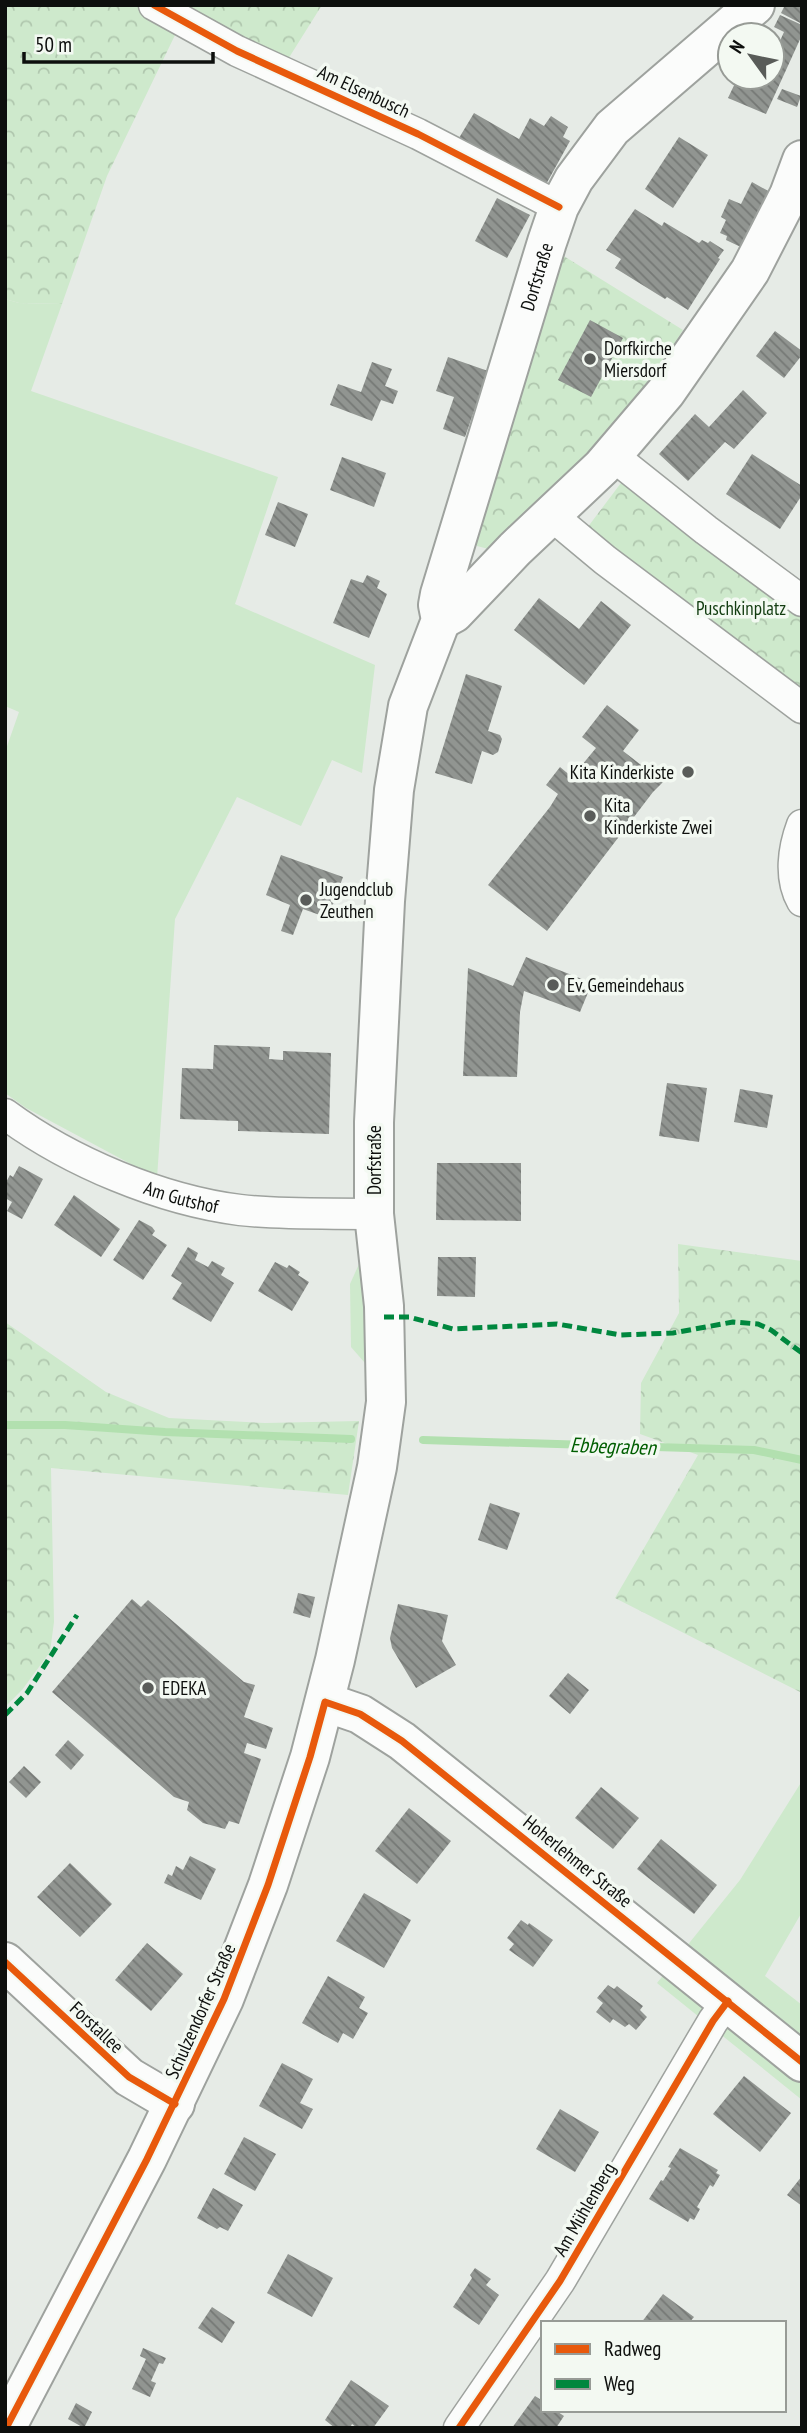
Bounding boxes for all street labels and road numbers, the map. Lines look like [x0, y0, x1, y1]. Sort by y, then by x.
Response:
street label: Am Elsenbusch [314, 59, 414, 123]
street label: Dorfstraße [515, 240, 558, 314]
street label: Dorfstraße [362, 1125, 386, 1195]
street label: Am Gutshof [141, 1175, 221, 1219]
street label: Hoherlehmer Straße [519, 1810, 637, 1912]
street label: Schulzendorfer Straße [159, 1940, 241, 2082]
street label: Forstallee [65, 1996, 129, 2058]
street label: Am Mühlenberg [548, 2158, 620, 2260]

